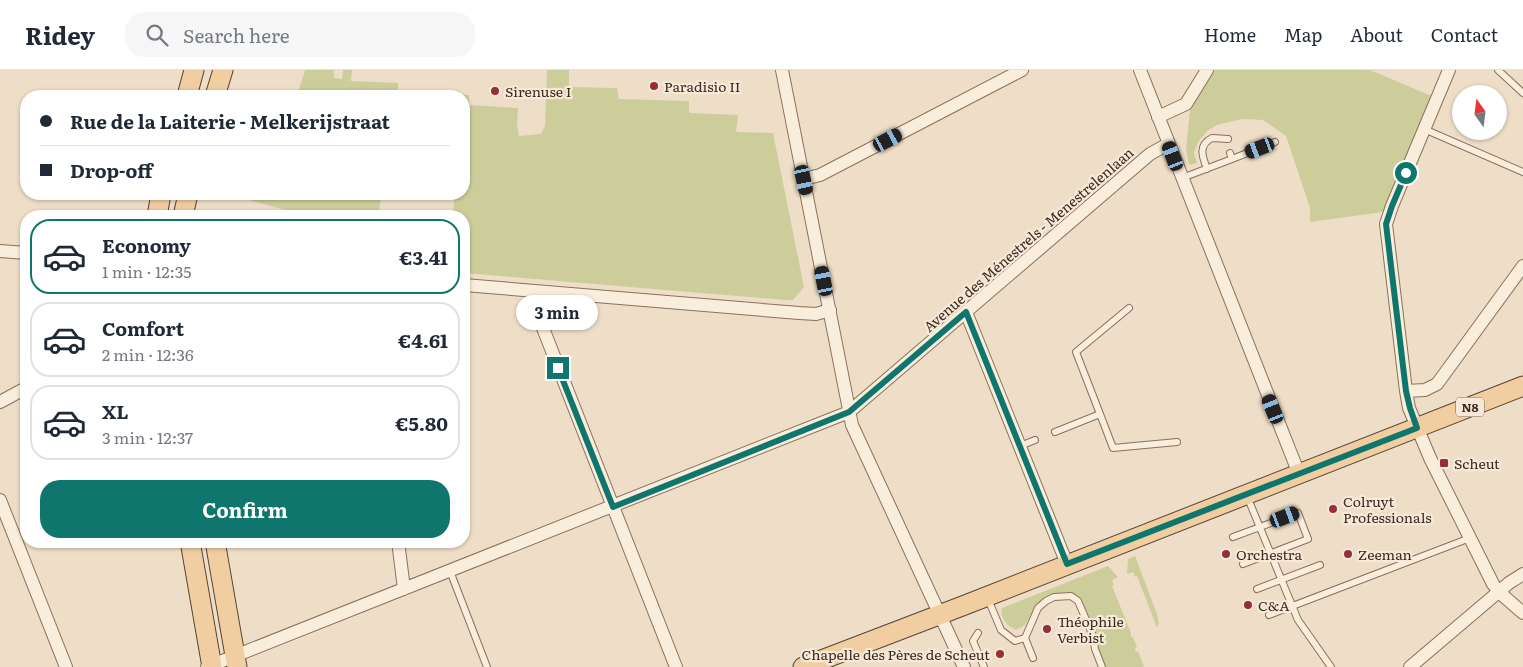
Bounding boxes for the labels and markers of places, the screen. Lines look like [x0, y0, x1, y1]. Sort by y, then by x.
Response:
place label: Paradisio II [664, 76, 741, 96]
marker: Paradisio II [648, 80, 660, 92]
place label: Sirenuse I [505, 81, 572, 101]
marker: Sirenuse I [489, 85, 501, 97]
place label: Scheut [1454, 453, 1500, 473]
marker: Scheut [1438, 457, 1450, 469]
place label: Colruyt Professionals [1343, 491, 1432, 527]
marker: Colruyt Professionals [1327, 503, 1339, 515]
place label: Orchestra [1236, 544, 1302, 564]
place label: Zeeman [1358, 544, 1412, 564]
marker: Orchestra [1220, 548, 1232, 560]
marker: Zeeman [1342, 548, 1354, 560]
place label: C&A [1258, 595, 1290, 615]
marker: C&A [1242, 599, 1254, 611]
place label: Théophile Verbist [1057, 611, 1124, 647]
marker: Théophile Verbist [1041, 623, 1053, 635]
place label: Chapelle des Pères de Scheut [802, 644, 990, 664]
marker: Chapelle des Pères de Scheut [994, 648, 1006, 660]

